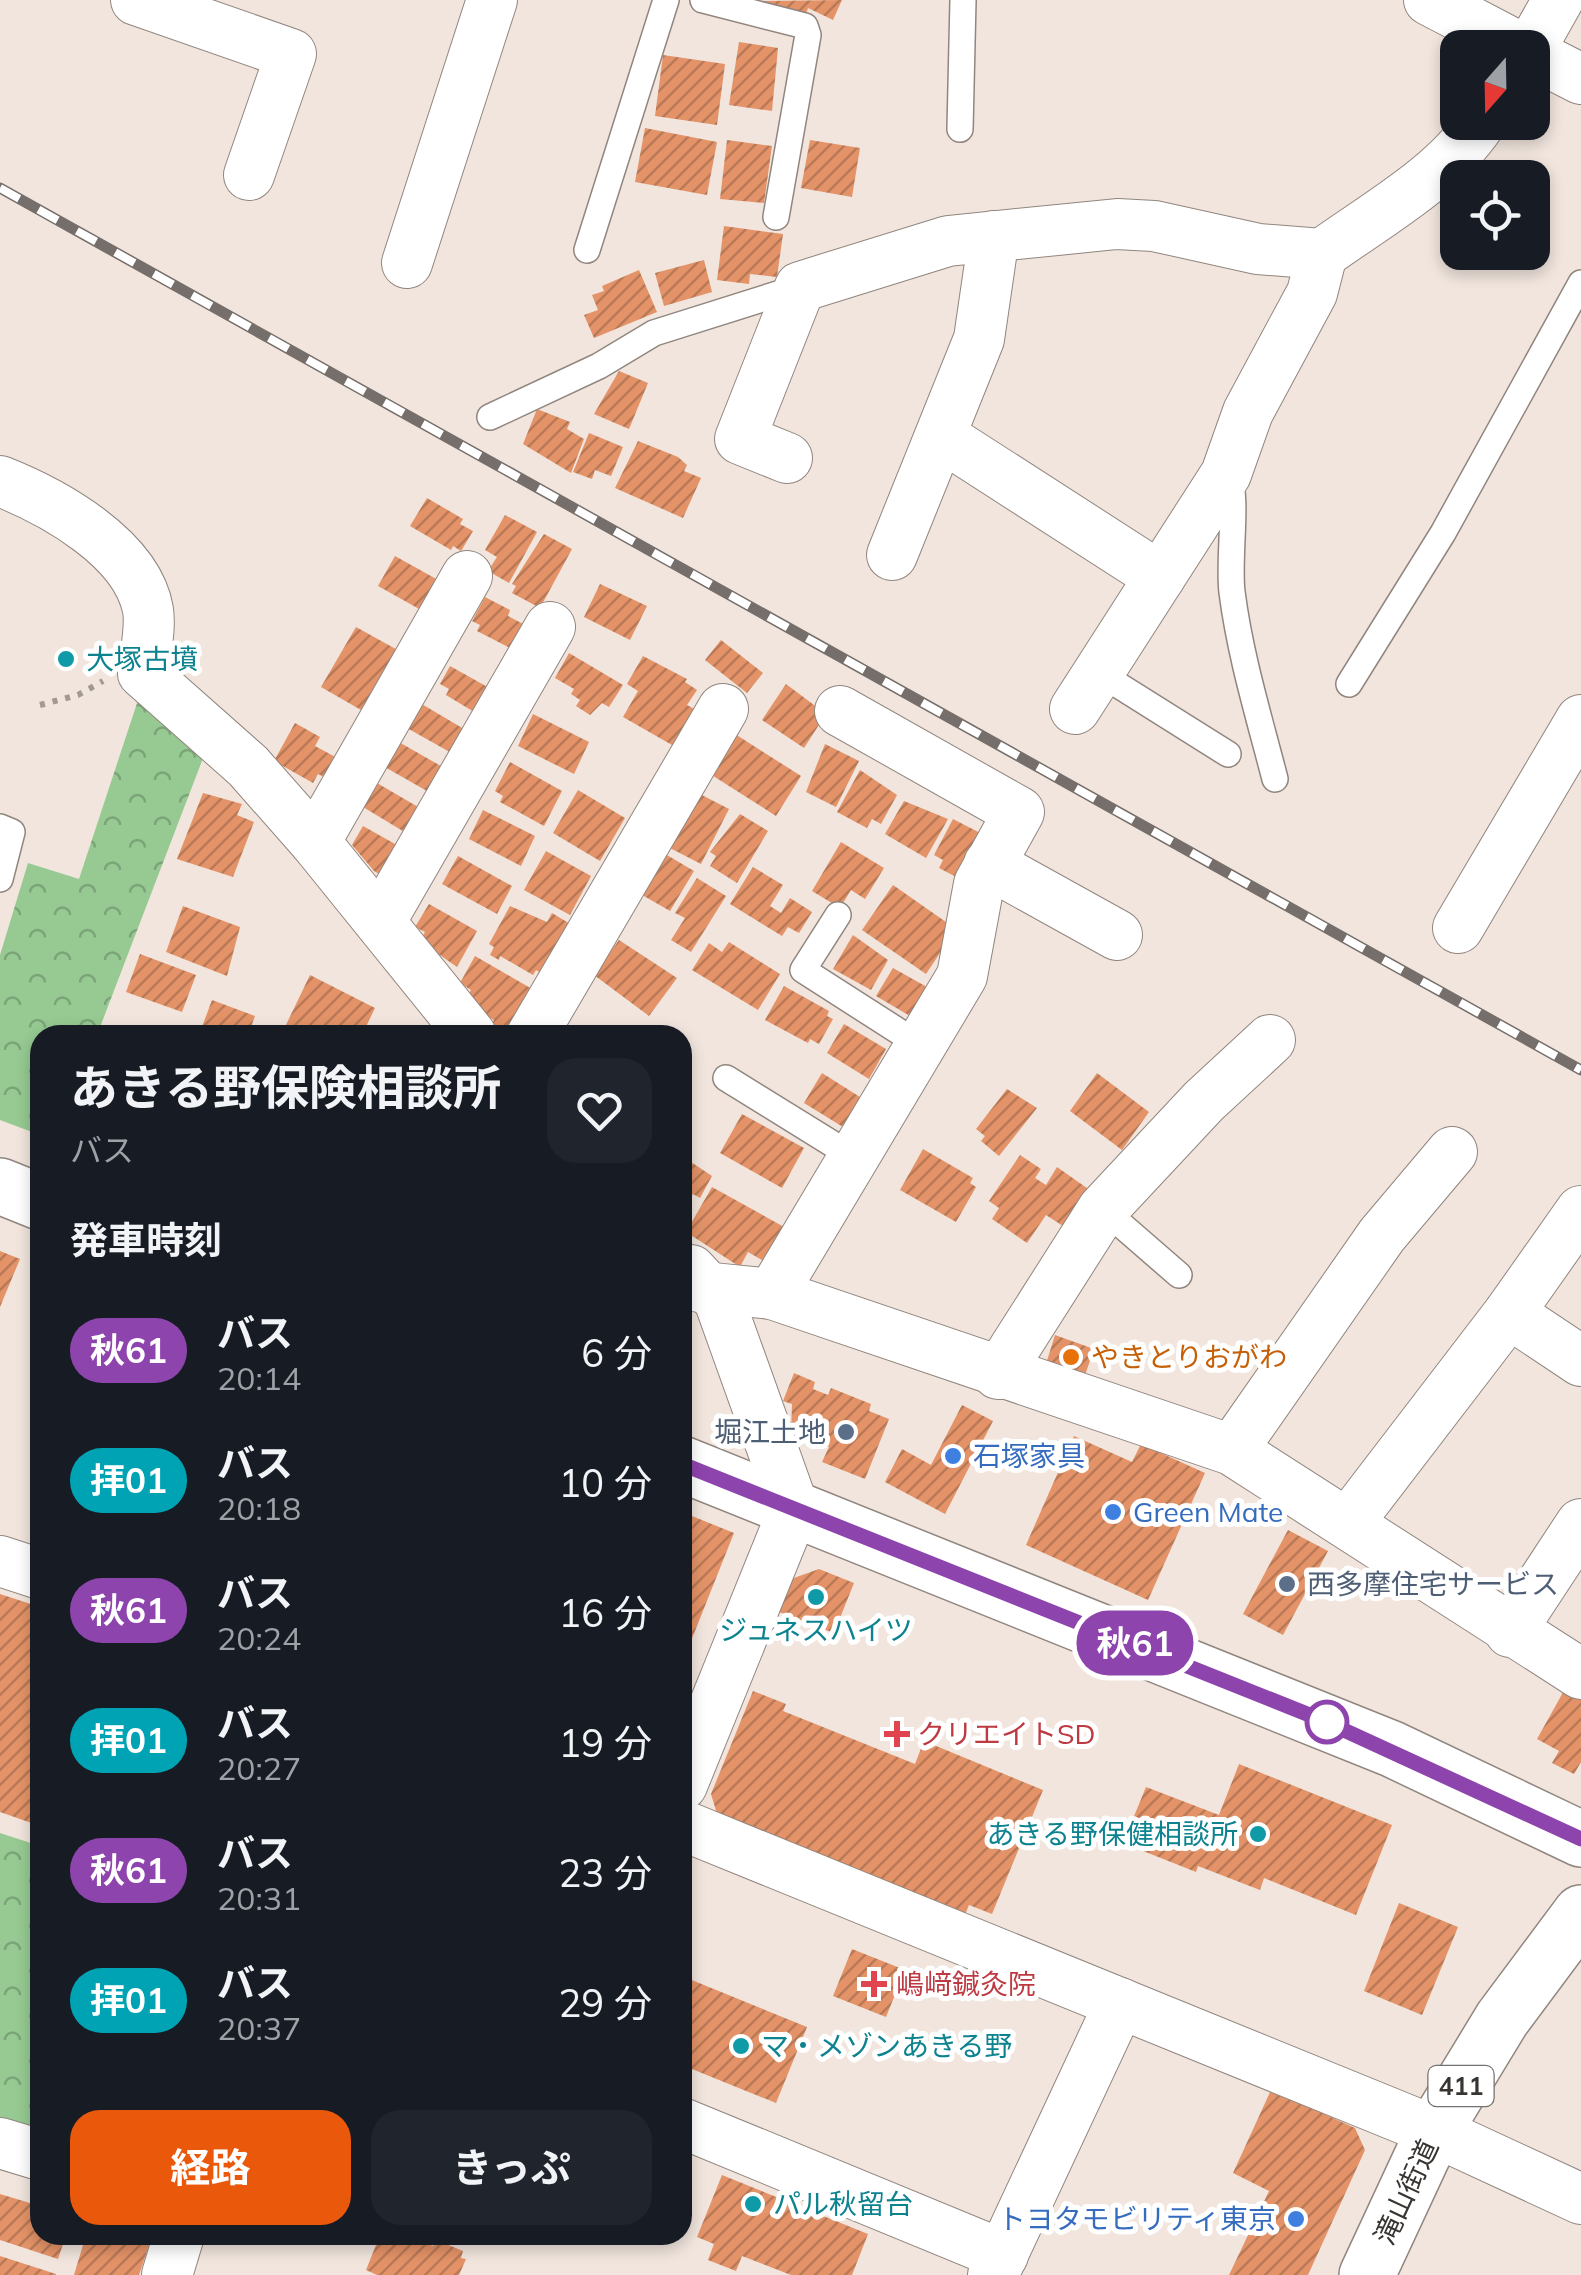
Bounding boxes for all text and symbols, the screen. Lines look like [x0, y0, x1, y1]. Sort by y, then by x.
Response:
north arrow [1440, 30, 1550, 140]
map controls [1440, 30, 1550, 270]
button: locate [1440, 160, 1550, 270]
place label: 大塚古墳 [86, 641, 198, 676]
marker: 大塚古墳 [55, 648, 77, 670]
text: あきる野保険相談所 [70, 1057, 501, 1117]
button: heart [547, 1058, 652, 1163]
text: バス [70, 1130, 134, 1170]
text: 発車時刻 [70, 1216, 222, 1264]
text: バス [217, 1309, 293, 1357]
text: 秋61 [90, 1328, 167, 1372]
text: 6 分 [581, 1329, 652, 1377]
place label: やきとりおがわ [1091, 1339, 1287, 1374]
marker: やきとりおがわ [1060, 1346, 1082, 1368]
text: 20:14 [217, 1358, 301, 1398]
place label: 堀江土地 [714, 1414, 826, 1449]
marker: 堀江土地 [835, 1421, 857, 1443]
place label: 石塚家具 [973, 1438, 1085, 1473]
text: バス [217, 1439, 293, 1487]
marker: 石塚家具 [942, 1445, 964, 1467]
text: 拝01 [90, 1458, 167, 1502]
text: 10 分 [558, 1459, 652, 1507]
text: 20:18 [217, 1488, 301, 1528]
place label: Green Mate [1133, 1494, 1283, 1529]
marker: Green Mate [1102, 1501, 1124, 1523]
place label: 西多摩住宅サービス [1307, 1566, 1559, 1601]
text: バス [217, 1569, 293, 1617]
marker: 西多摩住宅サービス [1276, 1573, 1298, 1595]
marker: ジュネスハイツ [805, 1586, 827, 1608]
text: 秋61 [90, 1588, 167, 1632]
text: 16 分 [558, 1589, 652, 1637]
line badge: 秋61 [1078, 1610, 1192, 1676]
place label: ジュネスハイツ [719, 1612, 913, 1647]
text: 20:24 [217, 1618, 301, 1658]
text: 秋61 [1096, 1621, 1174, 1665]
text: バス [217, 1699, 293, 1747]
unlabelled marker [1306, 1701, 1348, 1743]
place label: クリエイトSD [917, 1716, 1095, 1751]
text: 拝01 [90, 1718, 167, 1762]
text: 19 分 [558, 1719, 652, 1767]
marker: クリエイトSD [886, 1723, 908, 1745]
text: 20:27 [217, 1748, 301, 1788]
place label: あきる野保健相談所 [987, 1816, 1238, 1851]
marker: あきる野保健相談所 [1247, 1823, 1269, 1845]
text: バス [217, 1829, 293, 1877]
text: 秋61 [90, 1848, 167, 1892]
text: 23 分 [558, 1849, 652, 1897]
text: 20:31 [217, 1878, 301, 1918]
text: バス [217, 1959, 293, 2007]
place label: 嶋﨑鍼灸院 [896, 1966, 1036, 2001]
marker: 嶋﨑鍼灸院 [861, 1971, 887, 1997]
text: 拝01 [90, 1978, 167, 2022]
text: 29 分 [558, 1979, 652, 2027]
text: 20:37 [217, 2008, 301, 2048]
place label: マ・メゾンあきる野 [761, 2028, 1012, 2063]
marker: マ・メゾンあきる野 [730, 2035, 752, 2057]
road number: 411 [1428, 2066, 1494, 2106]
button: 経路 [70, 2110, 351, 2225]
button: きっぷ [371, 2110, 652, 2225]
street label: 滝山街道 [1366, 2134, 1445, 2250]
place label: パル秋留台 [773, 2186, 913, 2221]
marker: パル秋留台 [742, 2193, 764, 2215]
place label: トヨタモビリティ東京 [998, 2201, 1276, 2236]
marker: トヨタモビリティ東京 [1285, 2208, 1307, 2230]

